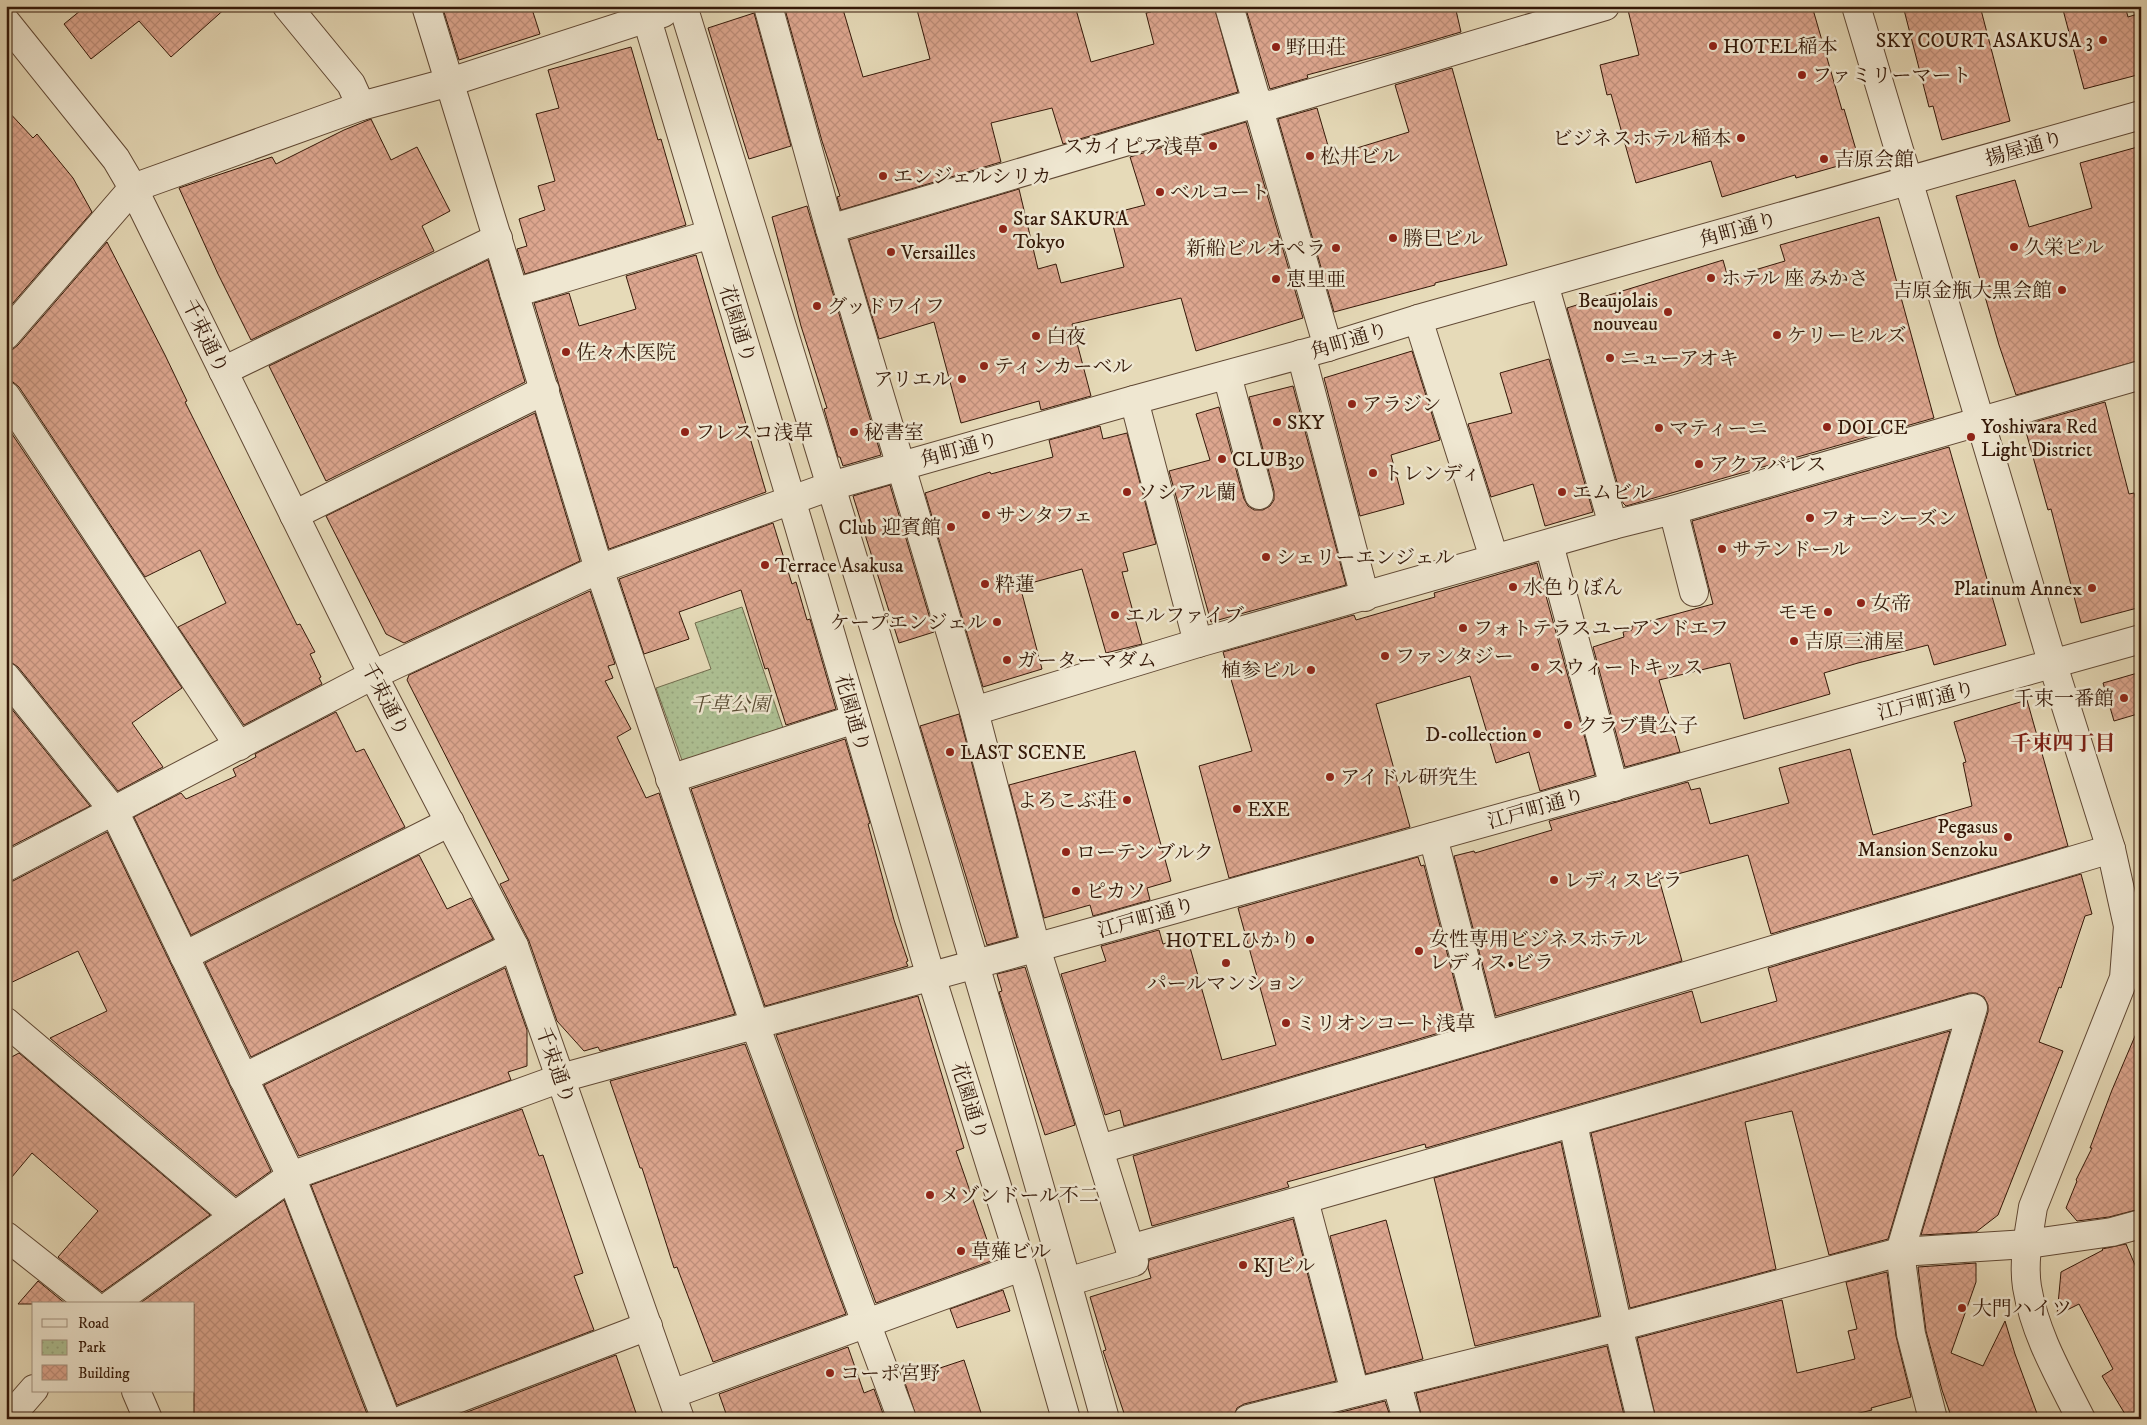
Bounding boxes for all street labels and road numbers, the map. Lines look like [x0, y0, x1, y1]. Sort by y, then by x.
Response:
street label: 揚屋通り [1983, 126, 2066, 172]
street label: 角町通り [1697, 207, 1780, 253]
street label: 花園通り [713, 283, 760, 366]
street label: 千束通り [176, 295, 233, 378]
street label: 角町通り [1308, 318, 1391, 365]
street label: 角町通り [918, 427, 1001, 473]
street label: 千束通り [355, 658, 414, 741]
street label: 花園通り [829, 672, 875, 755]
street label: 江戸町通り [1875, 676, 1978, 726]
street label: 江戸町通り [1485, 784, 1588, 835]
street label: 江戸町通り [1095, 893, 1198, 944]
street label: 千束通り [530, 1024, 579, 1107]
street label: 花園通り [945, 1060, 992, 1143]

